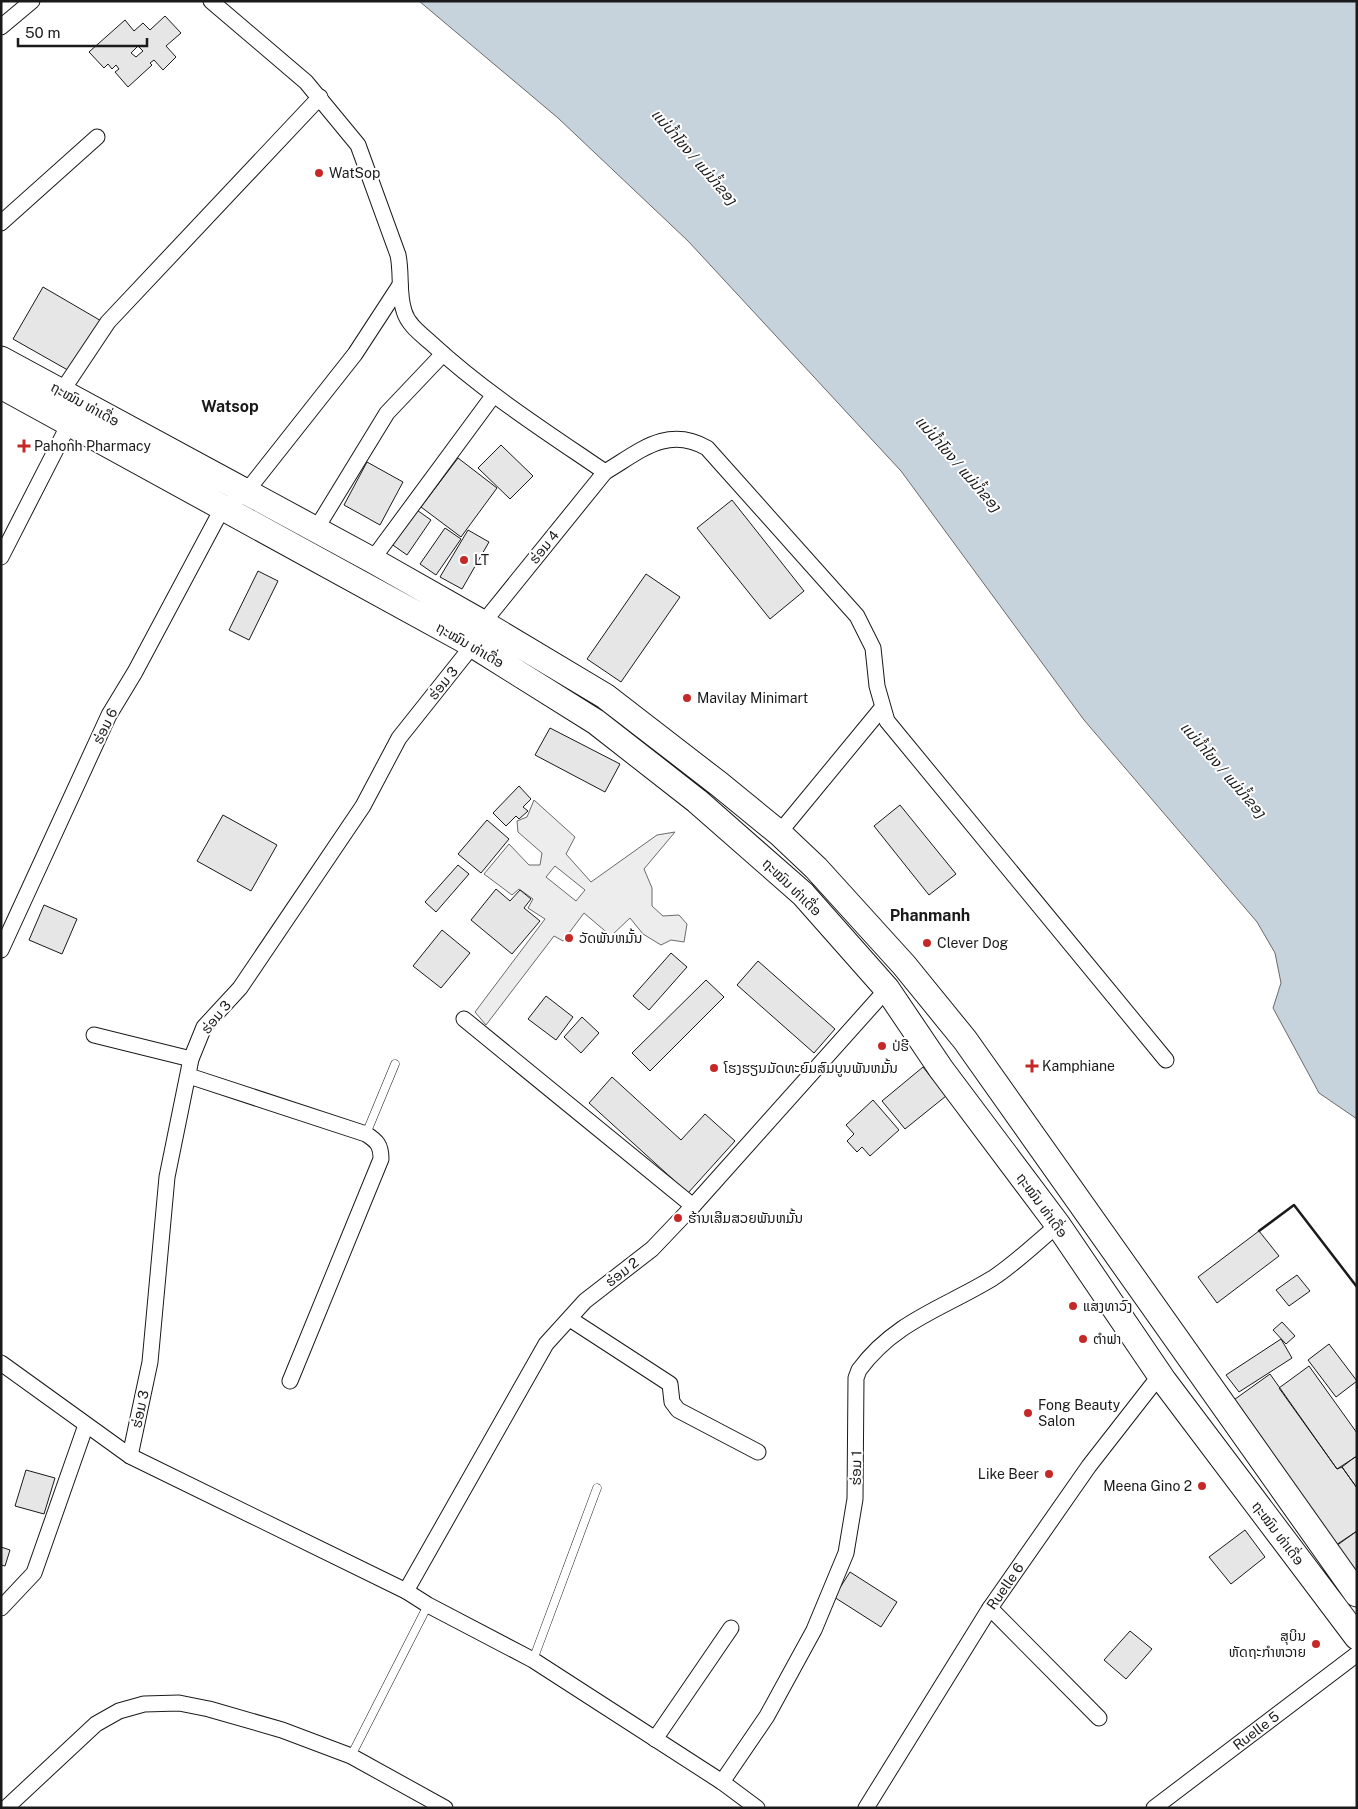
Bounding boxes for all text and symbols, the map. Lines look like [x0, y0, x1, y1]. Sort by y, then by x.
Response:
scale bar [18, 15, 146, 47]
text: 50 m [25, 24, 60, 41]
water label: แม่น้ำโขง / ແມ່ນ້ຳຂອງ [648, 103, 744, 209]
place label: WatSop [329, 165, 380, 181]
marker: WatSop [313, 167, 325, 179]
street label: ຖະໝົນ ທ່າເດື່ອ [48, 376, 124, 429]
district label: Watsop [201, 397, 259, 416]
water label: แม่น้ำโขง / ແມ່ນ້ຳຂອງ [912, 410, 1008, 516]
place label: Pahonh Pharmacy [34, 438, 152, 454]
marker: Pahonh Pharmacy [18, 440, 30, 452]
street label: ຮ່ອມ 4 [526, 527, 562, 567]
place label: LT [474, 552, 489, 568]
marker: LT [458, 554, 470, 566]
street label: ຖະໝົນ ທ່າເດື່ອ [433, 616, 508, 671]
street label: ຮ່ອມ 3 [425, 663, 461, 703]
place label: Mavilay Minimart [697, 690, 808, 706]
marker: Mavilay Minimart [681, 692, 693, 704]
street label: ຮ່ອມ 6 [89, 705, 121, 747]
water label: แม่น้ำโขง / ແມ່ນ້ຳຂອງ [1177, 716, 1273, 822]
street label: ຖະໝົນ ທ່າເດື່ອ [759, 853, 827, 919]
district label: Phanmanh [890, 906, 970, 925]
place label: ວັດພັນຫມັ້ນ [579, 928, 642, 946]
marker: ວັດພັນຫມັ້ນ [563, 932, 575, 944]
place label: Clever Dog [937, 935, 1009, 951]
marker: Clever Dog [921, 937, 933, 949]
street label: ຮ່ອມ 3 [198, 997, 234, 1037]
place label: ປ່ຮີ [892, 1038, 909, 1054]
marker: ປ່ຮີ [876, 1040, 888, 1052]
place label: ໂຮງຮຽນມັດທະຍົມສົມບູນພັນຫມັ້ນ [723, 1058, 898, 1077]
place label: Kamphiane [1042, 1058, 1115, 1074]
marker: Kamphiane [1026, 1060, 1038, 1072]
marker: ໂຮງຮຽນມັດທະຍົມສົມບູນພັນຫມັ້ນ [708, 1062, 720, 1074]
street label: ຖະໝົນ ທ່າເດື່ອ [1013, 1168, 1073, 1240]
place label: ຮ້ານເສີມສວຍພັນຫມັ້ນ [688, 1208, 803, 1226]
marker: ຮ້ານເສີມສວຍພັນຫມັ້ນ [672, 1212, 684, 1224]
street label: ຮ່ອມ 2 [602, 1254, 642, 1290]
place label: ແສງທາວົງ [1083, 1298, 1132, 1314]
marker: ແສງທາວົງ [1067, 1300, 1079, 1312]
place label: ຕຳຟາ [1093, 1331, 1121, 1347]
marker: ຕຳຟາ [1077, 1333, 1089, 1345]
street label: ຮ່ອມ 3 [128, 1389, 152, 1429]
place label: Fong Beauty Salon [1038, 1397, 1121, 1429]
marker: Fong Beauty Salon [1022, 1407, 1034, 1419]
street label: ຮ່ອມ 1 [848, 1450, 864, 1486]
place label: Like Beer [978, 1466, 1039, 1482]
marker: Like Beer [1043, 1468, 1055, 1480]
place label: Meena Gino 2 [1103, 1478, 1192, 1494]
marker: Meena Gino 2 [1196, 1480, 1208, 1492]
street label: ຖະໝົນ ທ່າເດື່ອ [1249, 1496, 1310, 1568]
street label: Ruelle 6 [983, 1559, 1027, 1613]
place label: ສຸບິນ ຫັດຖະກຳຫວາຍ [1229, 1628, 1306, 1660]
marker: ສຸບິນ ຫັດຖະກຳຫວາຍ [1310, 1638, 1322, 1650]
street label: Ruelle 5 [1230, 1708, 1282, 1753]

